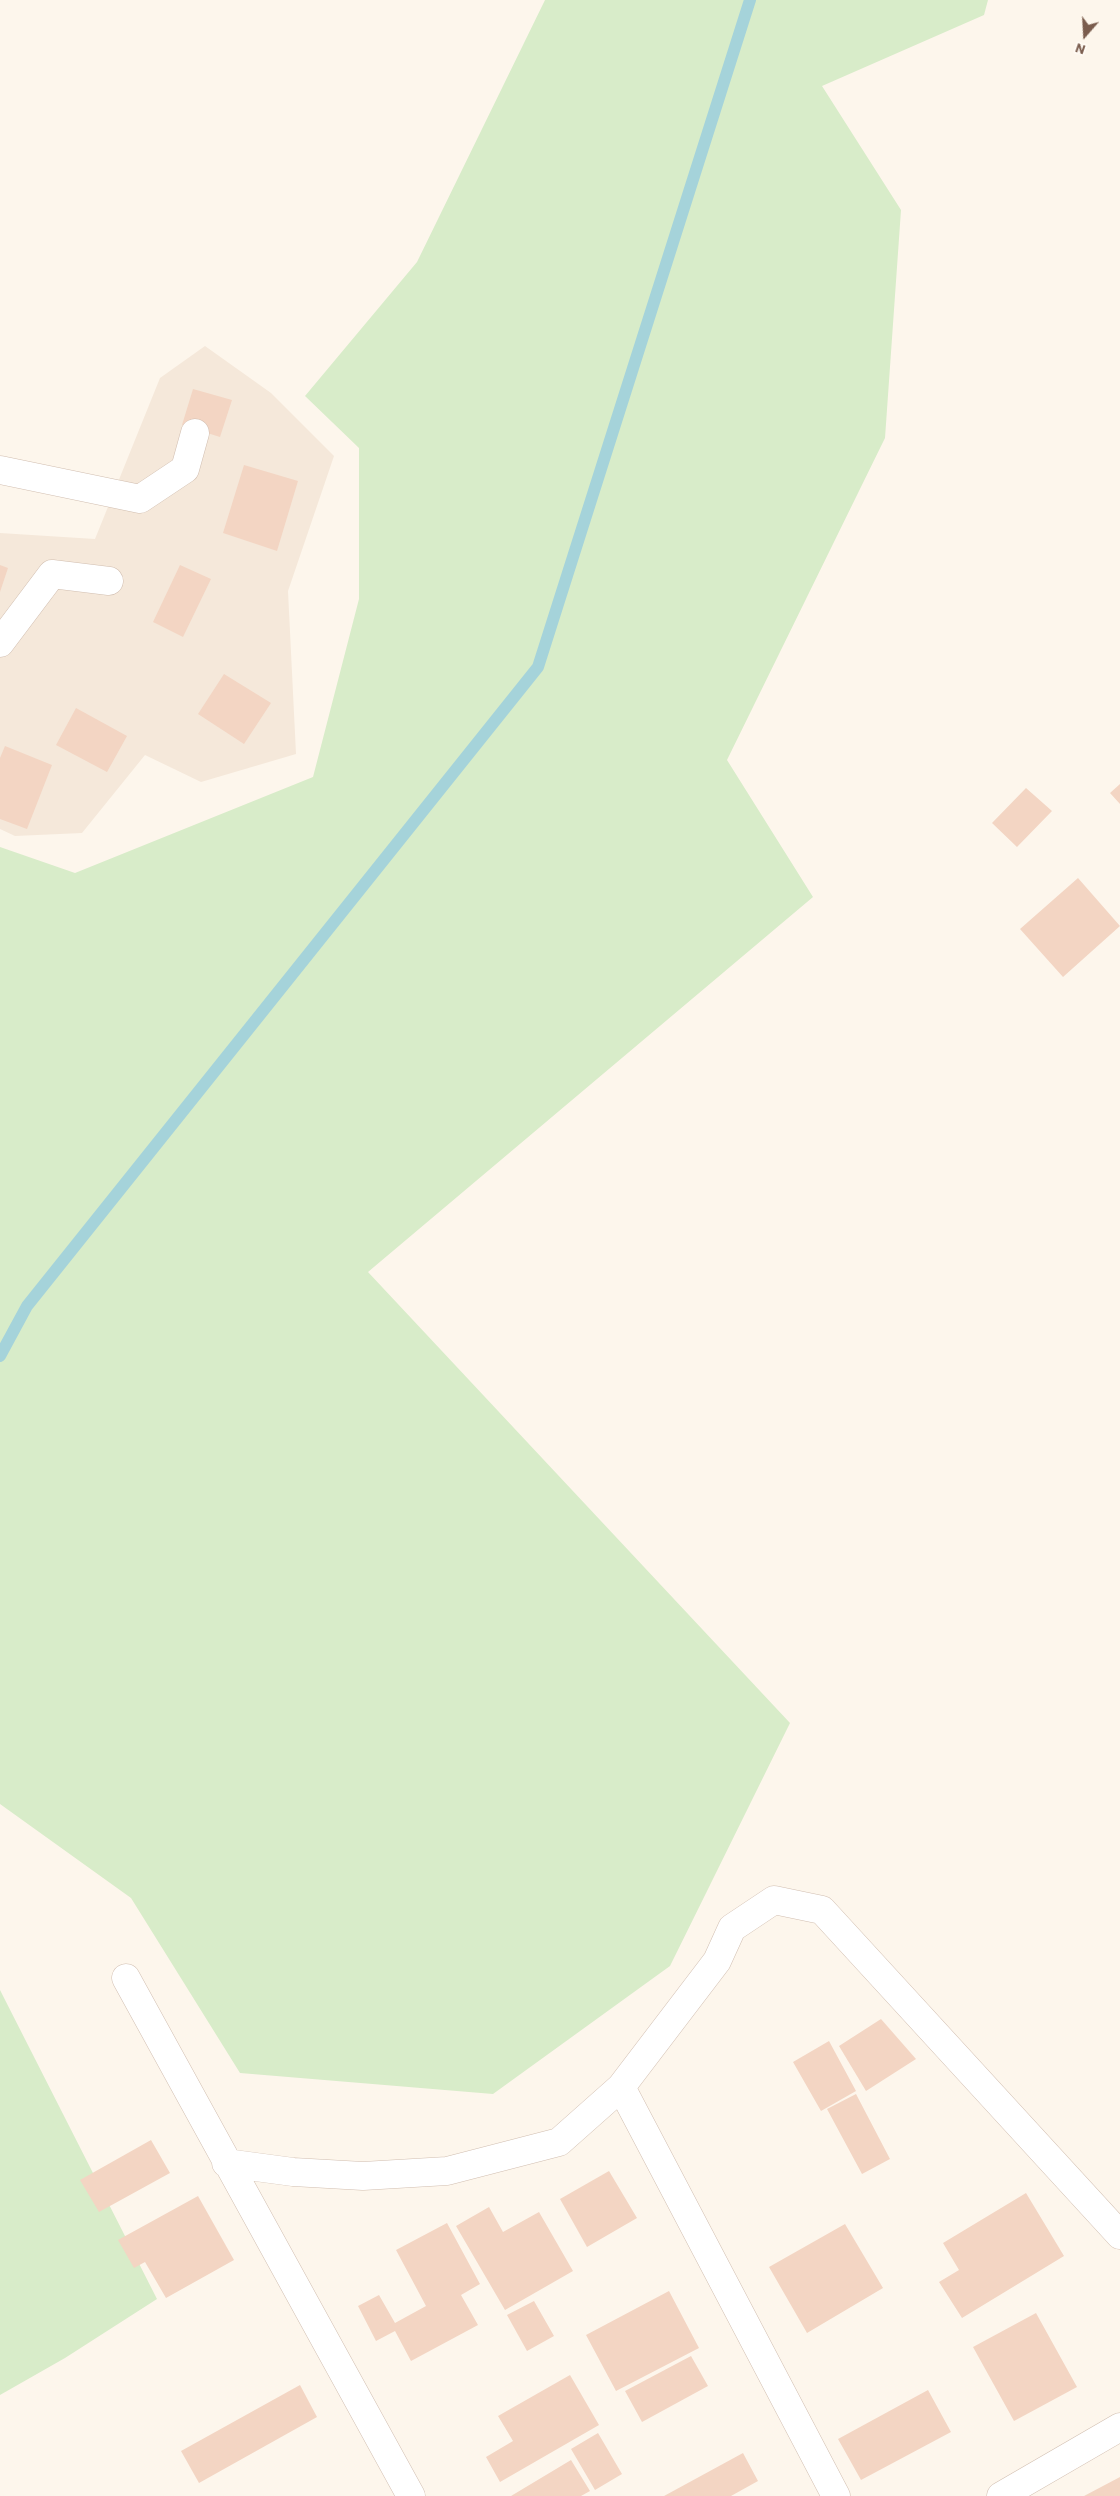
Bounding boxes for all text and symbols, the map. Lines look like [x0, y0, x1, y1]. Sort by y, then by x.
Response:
north arrow [1060, 10, 1110, 60]
text: N [1073, 40, 1087, 59]

